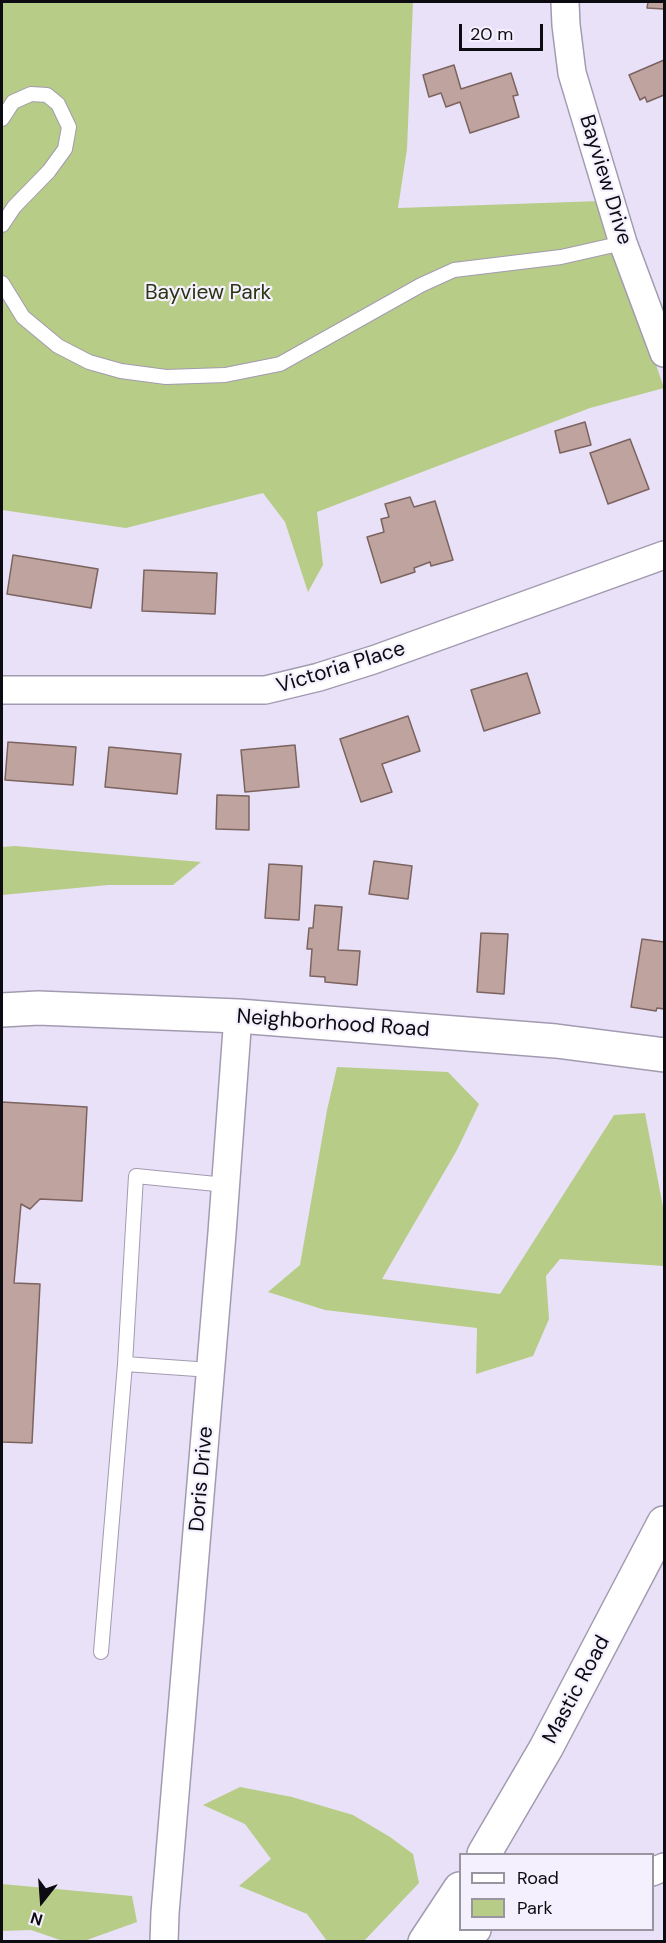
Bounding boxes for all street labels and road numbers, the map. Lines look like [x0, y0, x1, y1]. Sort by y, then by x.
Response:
street label: Bayview Drive [573, 112, 637, 248]
street label: Victoria Place [274, 636, 408, 700]
street label: Neighborhood Road [236, 1005, 430, 1043]
street label: Doris Drive [185, 1425, 219, 1533]
street label: Mastic Road [538, 1632, 616, 1748]

